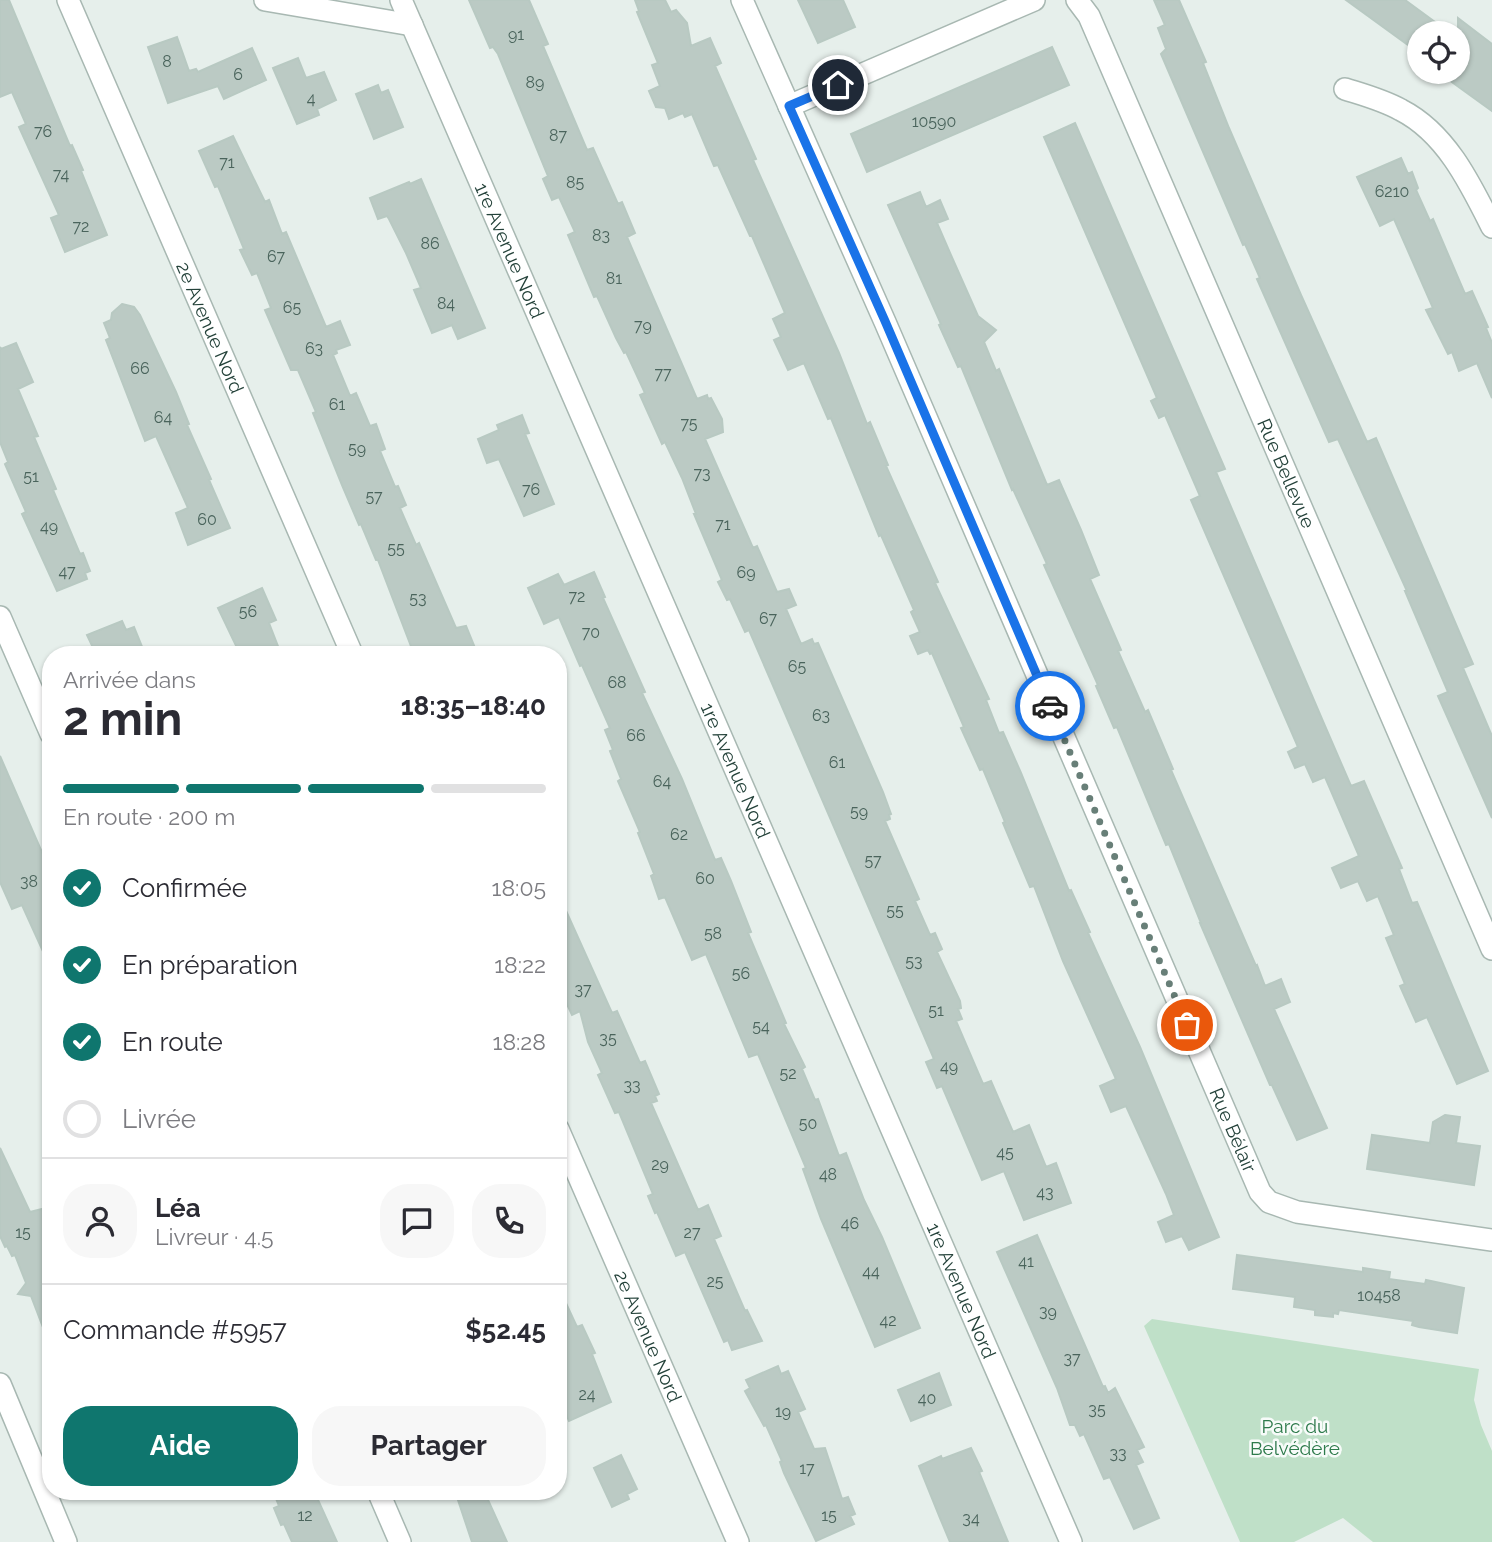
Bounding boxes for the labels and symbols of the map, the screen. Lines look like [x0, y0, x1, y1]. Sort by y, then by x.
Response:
house number: 91 [508, 25, 524, 44]
house number: 8 [162, 52, 172, 71]
pin [808, 55, 868, 115]
house number: 6 [233, 65, 243, 84]
house number: 89 [526, 73, 544, 92]
house number: 4 [307, 89, 316, 108]
house number: 10590 [912, 112, 956, 131]
house number: 76 [34, 122, 52, 141]
house number: 87 [549, 126, 567, 145]
house number: 71 [219, 153, 235, 172]
house number: 74 [53, 165, 69, 184]
house number: 85 [566, 173, 584, 192]
street label: 1re Avenue Nord [471, 179, 549, 322]
house number: 6210 [1375, 182, 1409, 201]
house number: 72 [73, 217, 89, 236]
house number: 83 [592, 226, 610, 245]
house number: 86 [420, 234, 440, 253]
house number: 67 [267, 247, 286, 266]
street label: 2e Avenue Nord [172, 258, 248, 396]
house number: 81 [606, 269, 622, 288]
house number: 84 [437, 294, 455, 313]
house number: 65 [283, 298, 301, 317]
house number: 79 [634, 316, 652, 335]
house number: 63 [305, 339, 323, 358]
house number: 66 [130, 359, 150, 378]
house number: 77 [654, 364, 672, 383]
house number: 61 [329, 395, 345, 414]
house number: 64 [154, 408, 172, 427]
house number: 75 [680, 414, 698, 433]
street label: Rue Bellevue [1253, 415, 1320, 531]
house number: 59 [348, 439, 366, 458]
house number: 73 [693, 464, 711, 483]
house number: 51 [23, 467, 39, 486]
house number: 76 [522, 480, 540, 499]
house number: 57 [365, 487, 383, 506]
house number: 60 [197, 510, 217, 529]
house number: 71 [715, 515, 731, 534]
house number: 49 [40, 517, 58, 536]
house number: 55 [387, 539, 405, 558]
house number: 47 [58, 562, 76, 581]
house number: 69 [736, 563, 756, 582]
house number: 72 [569, 587, 585, 606]
house number: 53 [409, 589, 427, 608]
house number: 56 [239, 602, 257, 621]
house number: 67 [759, 609, 778, 628]
house number: 70 [582, 623, 600, 642]
house number: 65 [788, 657, 806, 676]
courier [1015, 671, 1085, 741]
house number: 68 [607, 673, 627, 692]
street label: 1re Avenue Nord [697, 699, 775, 842]
house number: 63 [812, 706, 830, 725]
house number: 66 [626, 726, 646, 745]
house number: 61 [829, 753, 845, 772]
house number: 64 [653, 772, 671, 791]
house number: 59 [850, 802, 868, 821]
house number: 62 [670, 825, 688, 844]
house number: 57 [864, 851, 882, 870]
house number: 60 [695, 869, 715, 888]
house number: 38 [20, 872, 38, 891]
house number: 55 [886, 901, 904, 920]
house number: 58 [704, 924, 722, 943]
house number: 53 [905, 952, 923, 971]
house number: 56 [732, 964, 750, 983]
house number: 37 [574, 980, 592, 999]
pin [1157, 995, 1217, 1055]
house number: 51 [928, 1001, 944, 1020]
house number: 54 [752, 1017, 770, 1036]
house number: 35 [599, 1029, 617, 1048]
house number: 49 [940, 1057, 958, 1076]
house number: 52 [779, 1064, 797, 1083]
house number: 33 [623, 1076, 641, 1095]
street label: Rue Bélair [1205, 1084, 1261, 1176]
house number: 50 [799, 1114, 817, 1133]
house number: 45 [996, 1143, 1014, 1162]
house number: 29 [651, 1155, 669, 1174]
house number: 48 [819, 1165, 837, 1184]
house number: 43 [1036, 1183, 1054, 1202]
house number: 46 [841, 1214, 859, 1233]
street label: 1re Avenue Nord [923, 1219, 1001, 1362]
house number: 15 [15, 1223, 31, 1242]
house number: 27 [684, 1223, 701, 1242]
house number: 41 [1018, 1252, 1034, 1271]
house number: 44 [862, 1262, 880, 1281]
street label: 2e Avenue Nord [610, 1267, 687, 1405]
house number: 25 [706, 1272, 724, 1291]
house number: 10458 [1357, 1286, 1401, 1305]
house number: 39 [1039, 1302, 1057, 1321]
house number: 42 [879, 1311, 897, 1330]
house number: 37 [1063, 1349, 1081, 1368]
house number: 24 [578, 1385, 596, 1404]
house number: 40 [918, 1389, 936, 1408]
house number: 35 [1088, 1400, 1106, 1419]
house number: 19 [775, 1402, 791, 1421]
park label: Parc du Belvédère [1250, 1415, 1340, 1459]
house number: 33 [1109, 1444, 1127, 1463]
house number: 17 [799, 1459, 815, 1478]
house number: 12 [297, 1506, 313, 1525]
house number: 15 [821, 1506, 837, 1525]
house number: 34 [962, 1509, 980, 1528]

